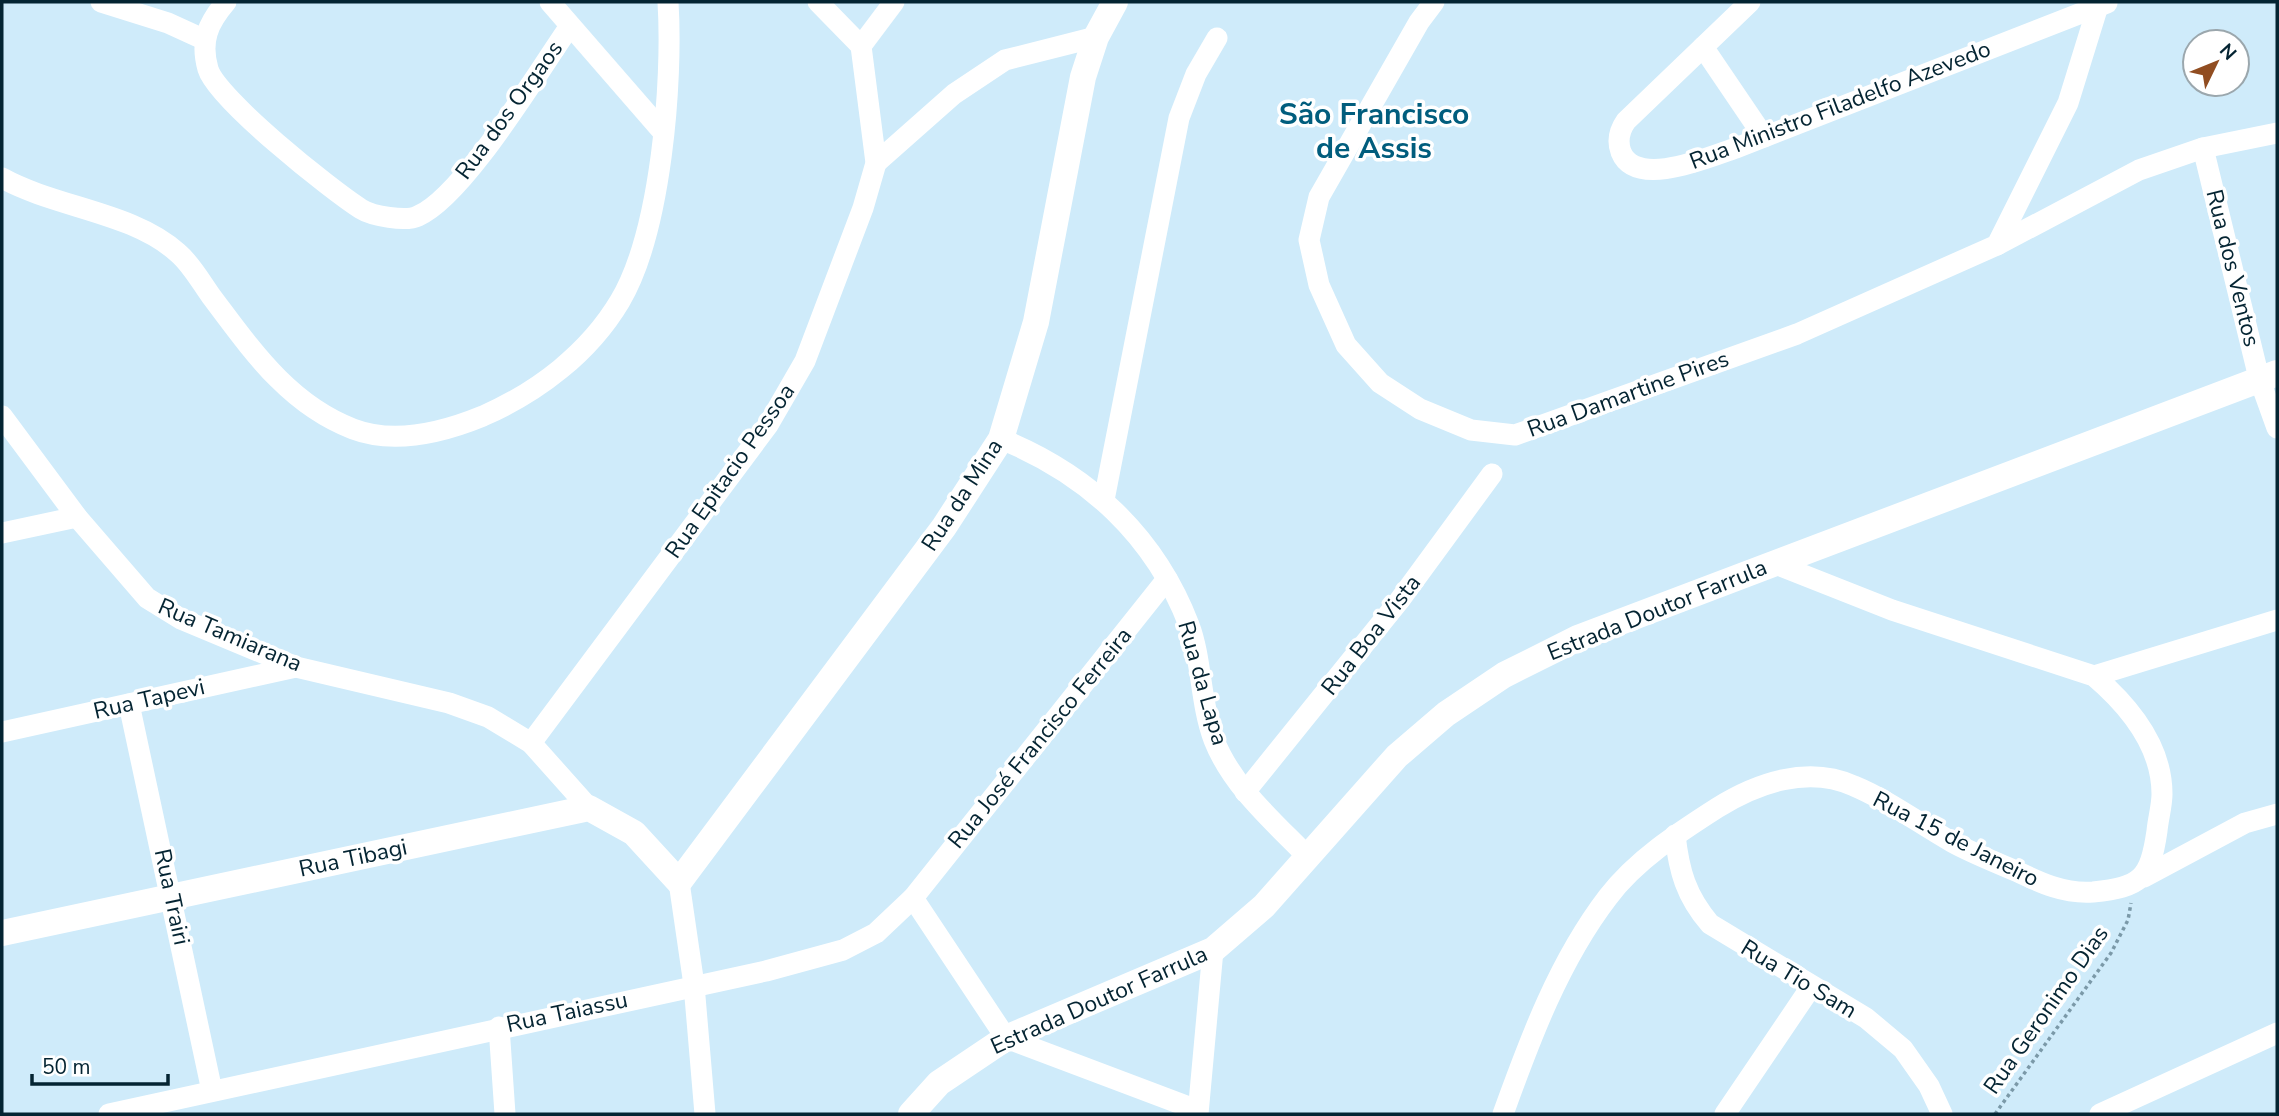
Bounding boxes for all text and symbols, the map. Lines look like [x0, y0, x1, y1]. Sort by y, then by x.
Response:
north arrow [2181, 28, 2251, 98]
street label: Rua Ministro Filadelfo Azevedo [1685, 33, 1995, 177]
street label: Rua dos Orgaos [448, 34, 570, 186]
text: N [2213, 38, 2242, 66]
district label: São Francisco de Assis [1279, 94, 1469, 169]
street label: Rua dos Ventos [2198, 186, 2268, 350]
street label: Rua Damartine Pires [1523, 343, 1733, 445]
street label: Rua Epitacio Pessoa [658, 377, 802, 565]
street label: Rua da Mina [914, 433, 1010, 557]
street label: Estrada Doutor Farrula [1543, 552, 1771, 668]
street label: Rua Boa Vista [1314, 568, 1428, 702]
street label: Rua Tamiarana [153, 591, 307, 679]
street label: Rua da Lapa [1170, 617, 1236, 749]
street label: Rua José Francisco Ferreira [941, 621, 1139, 855]
street label: Rua Tapevi [90, 671, 208, 727]
street label: Rua 15 de Janeiro [1868, 784, 2044, 894]
street label: Rua Tibagi [296, 831, 410, 885]
street label: Rua Trairi [147, 846, 197, 948]
street label: Rua Geronimo Dias [1976, 920, 2116, 1100]
street label: Rua Tio Sam [1735, 932, 1863, 1026]
street label: Estrada Doutor Farrula [986, 938, 1212, 1062]
street label: Rua Taiassu [504, 984, 630, 1040]
scale bar [32, 1042, 168, 1086]
text: 50 m [42, 1053, 91, 1081]

